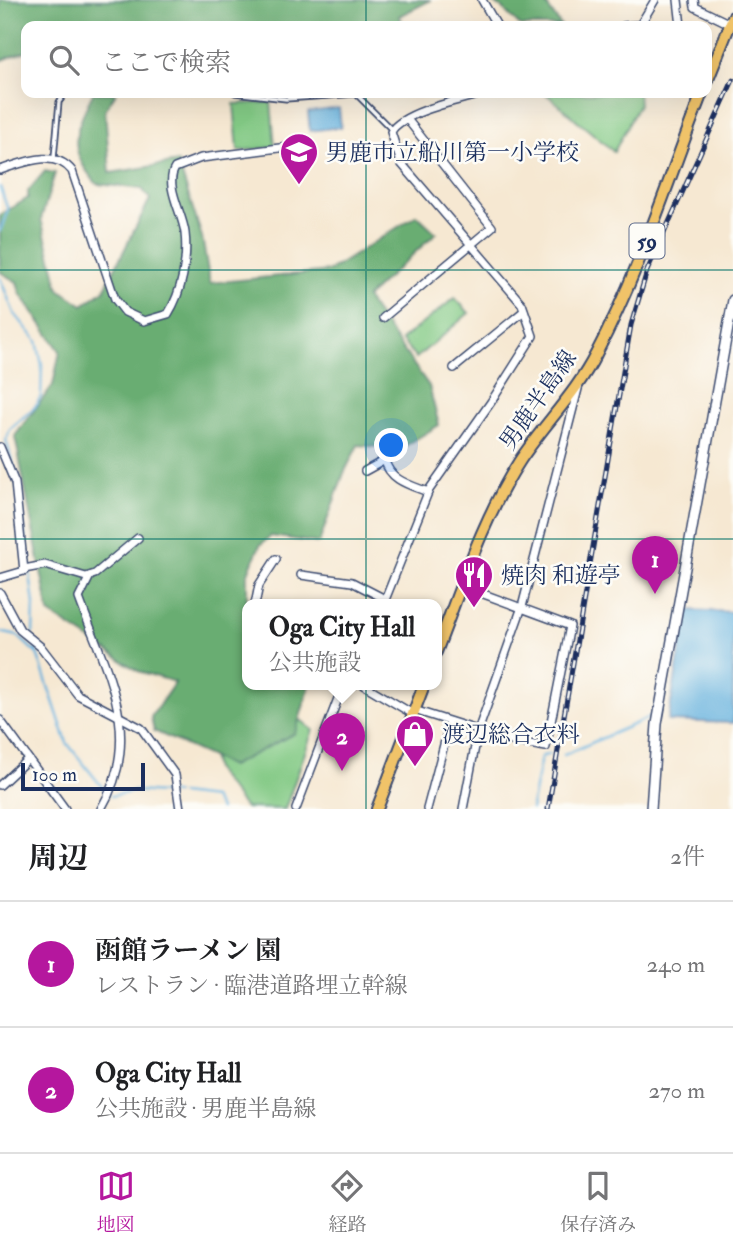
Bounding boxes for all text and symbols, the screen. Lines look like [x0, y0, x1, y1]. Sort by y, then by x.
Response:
search box [21, 21, 712, 98]
icon: search [45, 41, 83, 79]
text: ここで検索 [101, 47, 231, 79]
school or university icon: 男鹿市立船川第一小学校 [278, 131, 320, 186]
place label: 男鹿市立船川第一小学校 [326, 138, 579, 167]
road number: 59 [630, 224, 664, 258]
street label: 男鹿半島線 [493, 345, 583, 455]
your location [374, 428, 408, 462]
pin: 1 [632, 536, 678, 594]
restaurant icon: 焼肉 和遊亭 [453, 554, 495, 609]
place label: 焼肉 和遊亭 [501, 561, 621, 590]
popup [242, 599, 442, 690]
text: Oga City Hall [269, 612, 415, 644]
text: 公共施設 [269, 648, 361, 677]
pin: 2 [319, 713, 365, 771]
shop icon: 渡辺総合衣料 [394, 713, 436, 768]
place label: 渡辺総合衣料 [442, 720, 580, 749]
scale bar [21, 760, 145, 792]
text: 100 m [32, 763, 77, 787]
text: 周辺 [28, 840, 88, 877]
text: 2件 [670, 842, 705, 871]
text: 函館ラーメン 園 [95, 935, 281, 967]
text: 1 [47, 950, 55, 979]
text: 240 m [646, 950, 705, 979]
text: レストラン · 臨港道路埋立幹線 [95, 971, 408, 1000]
text: Oga City Hall [95, 1058, 241, 1090]
text: 2 [45, 1076, 57, 1105]
text: 270 m [648, 1076, 705, 1105]
text: 公共施設 · 男鹿半島線 [95, 1094, 316, 1123]
tab: 地図 [97, 1167, 135, 1237]
tab: 経路 [328, 1167, 366, 1237]
tab: 保存済み [560, 1167, 636, 1237]

